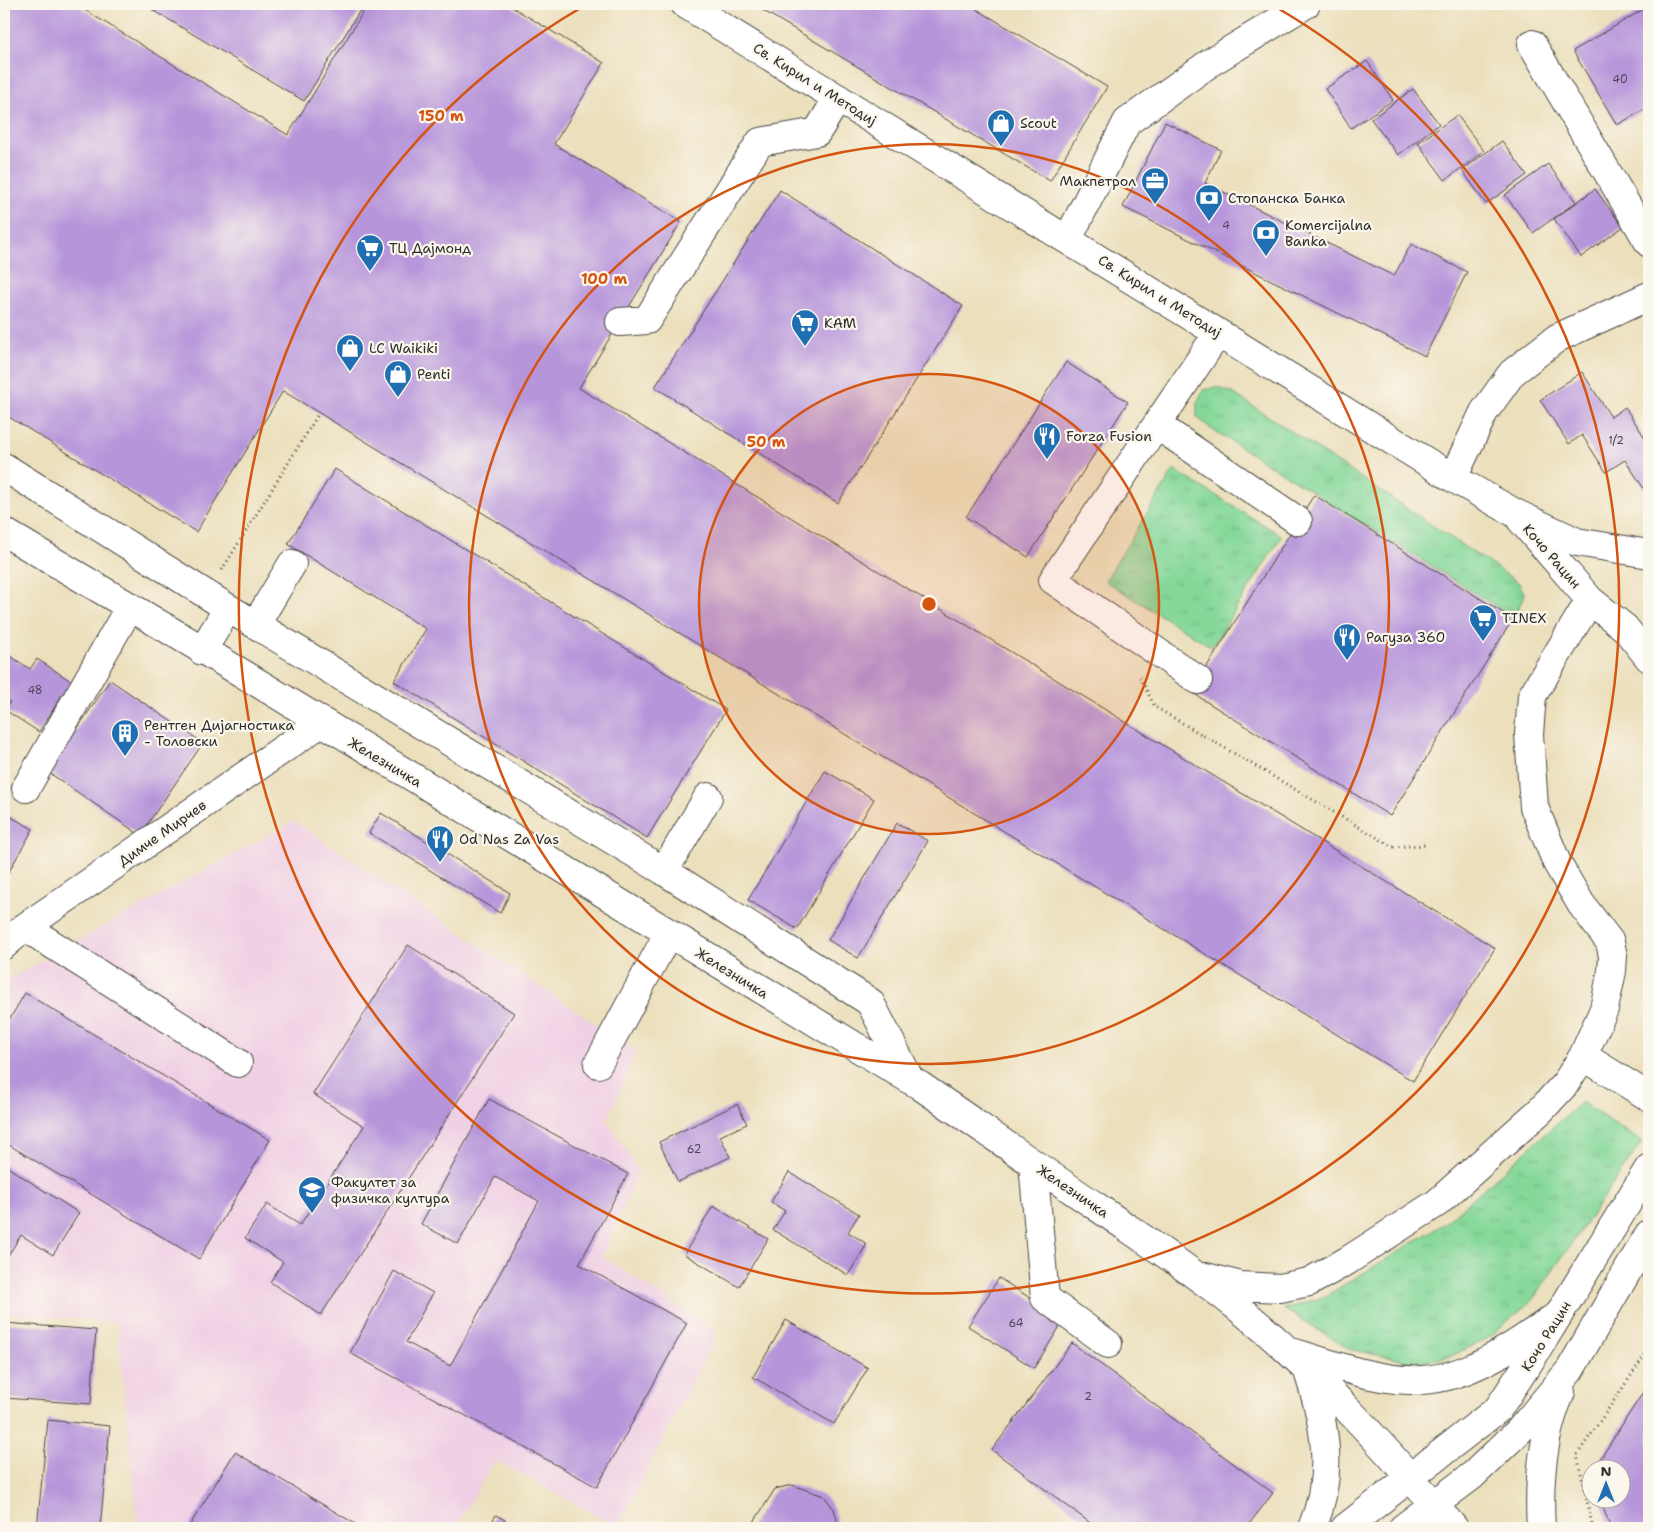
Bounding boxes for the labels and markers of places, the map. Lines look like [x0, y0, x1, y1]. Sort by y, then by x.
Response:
shop icon: Scout [986, 108, 1016, 147]
place label: Scout [1020, 114, 1057, 132]
office icon: Макпетрол [1140, 166, 1170, 205]
place label: Макпетрол [1060, 172, 1136, 190]
bank icon: Стопанска Банка [1194, 183, 1224, 222]
place label: Стопанска Банка [1228, 189, 1346, 207]
place label: Komercijalna Banka [1285, 216, 1372, 250]
bank icon: Komercijalna Banka [1251, 218, 1281, 257]
supermarket icon: ТЦ Дајмонд [355, 233, 385, 272]
place label: ТЦ Дајмонд [389, 239, 471, 257]
supermarket icon: KAM [790, 308, 820, 347]
place label: KAM [824, 314, 857, 332]
shop icon: LC Waikiki [335, 333, 365, 372]
place label: LC Waikiki [369, 339, 438, 357]
shop icon: Penti [383, 359, 413, 398]
place label: Penti [417, 365, 451, 383]
restaurant icon: Forza Fusion [1032, 421, 1062, 460]
place label: Forza Fusion [1066, 427, 1152, 445]
centre of rings [920, 595, 938, 613]
supermarket icon: TINEX [1468, 603, 1498, 642]
place label: TINEX [1502, 609, 1547, 627]
restaurant icon: Рагуза 360 [1332, 622, 1362, 661]
place label: Рагуза 360 [1366, 628, 1445, 646]
place label: Рентген Дијагностика - Толовски [144, 716, 294, 750]
building icon: Рентген Дијагностика - Толовски [110, 718, 140, 757]
restaurant icon: Od Nas Za Vas [425, 824, 455, 863]
place label: Od Nas Za Vas [459, 830, 559, 848]
place label: Факултет за физичка култура [331, 1173, 450, 1207]
school or university icon: Факултет за физичка култура [297, 1175, 327, 1214]

